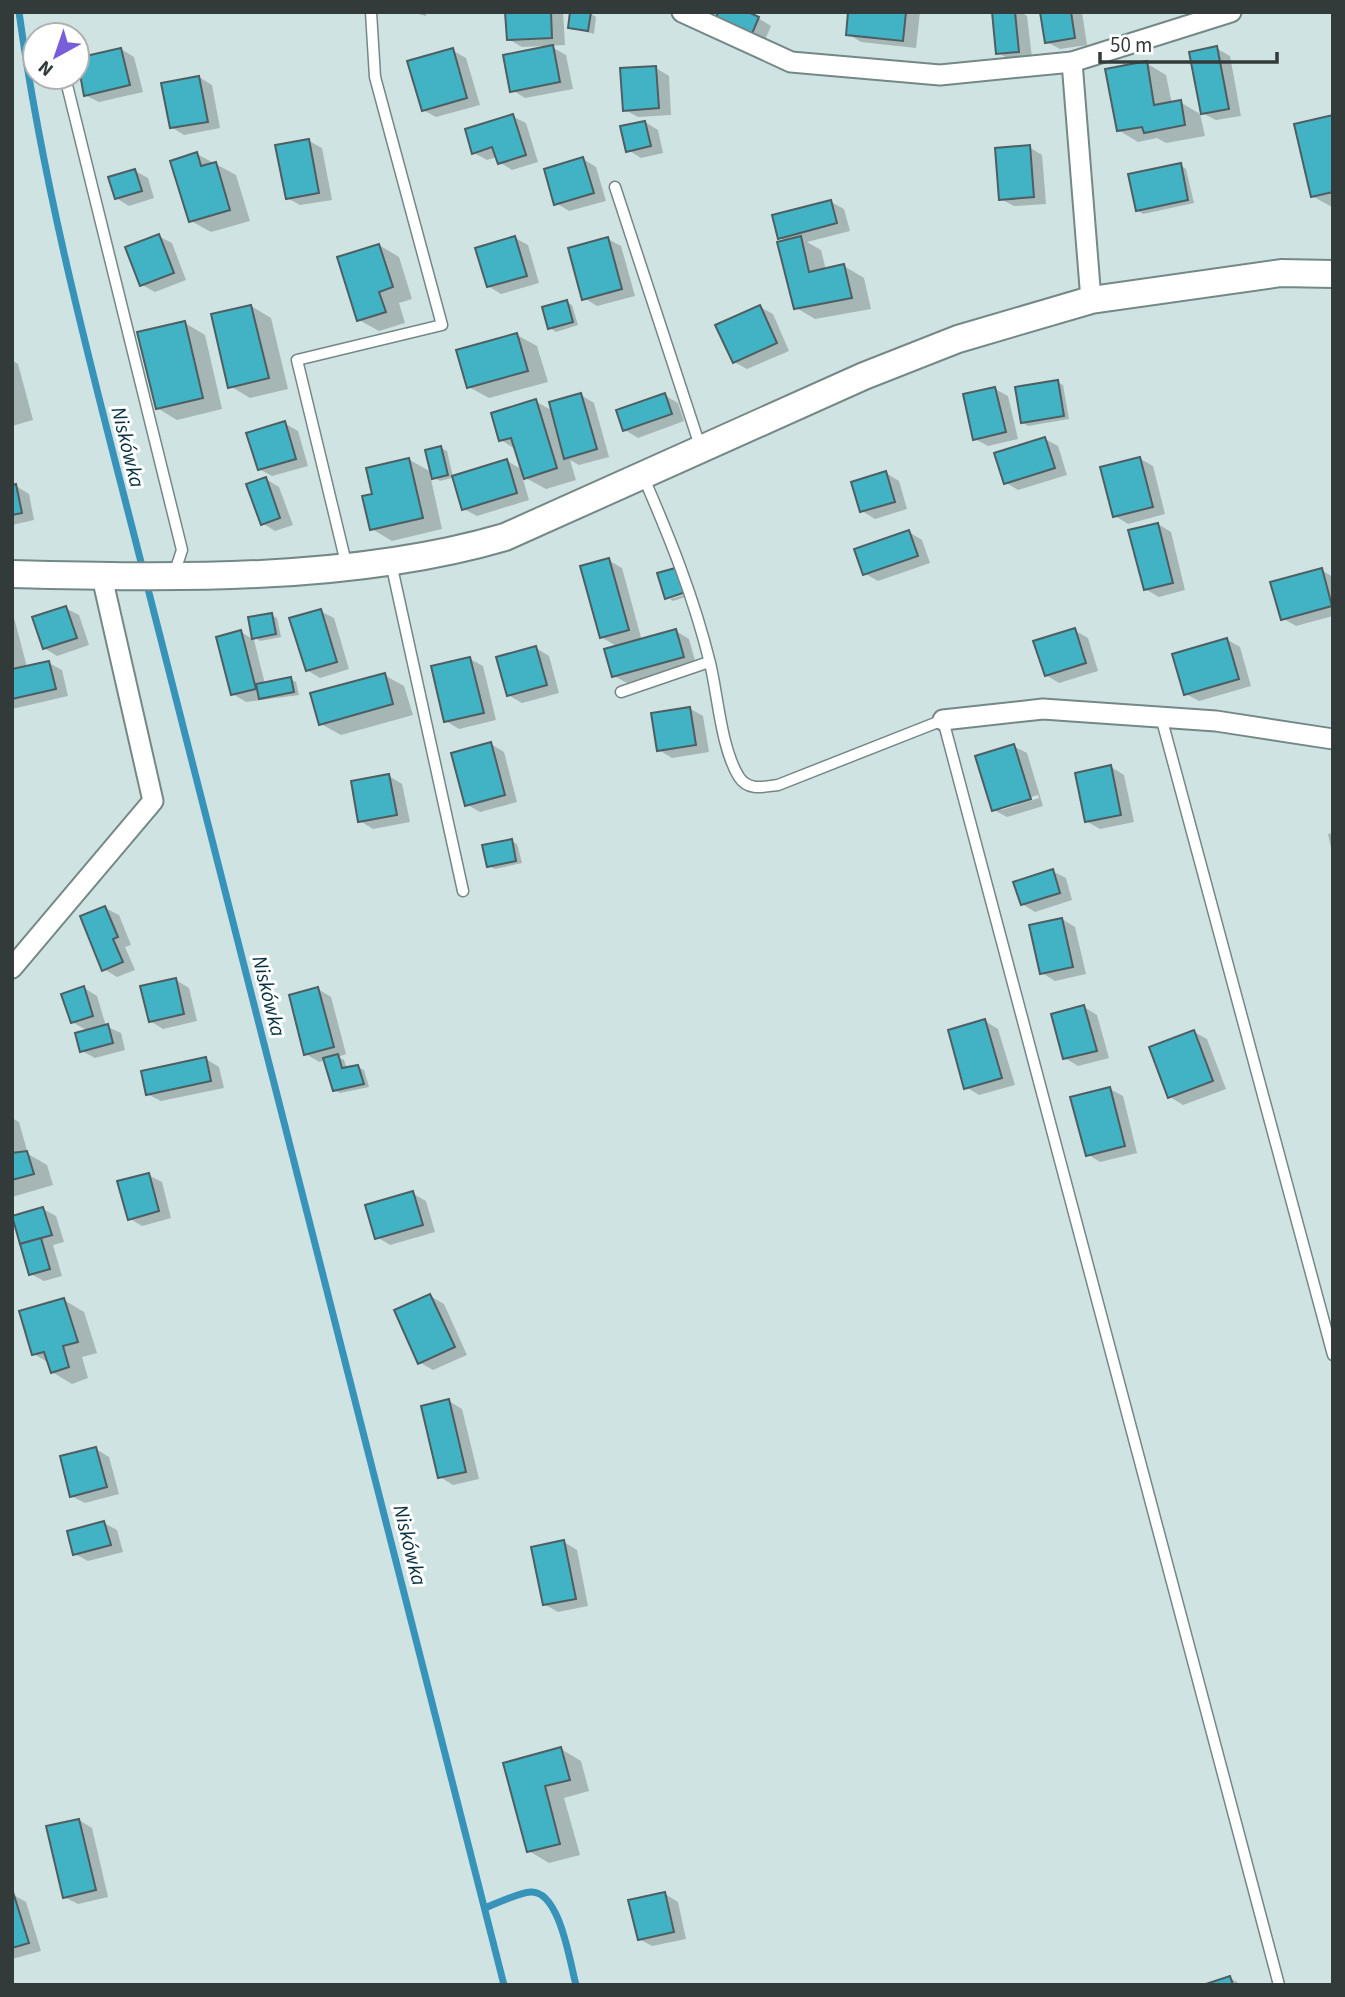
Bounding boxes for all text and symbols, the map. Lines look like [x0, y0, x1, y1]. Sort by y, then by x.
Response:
north arrow [21, 21, 91, 91]
scale bar [1100, 21, 1277, 65]
text: 50 m [1110, 30, 1152, 60]
text: N [33, 53, 60, 82]
water label: Niskówka [103, 403, 153, 491]
water label: Niskówka [244, 952, 294, 1040]
water label: Niskówka [385, 1501, 435, 1589]

